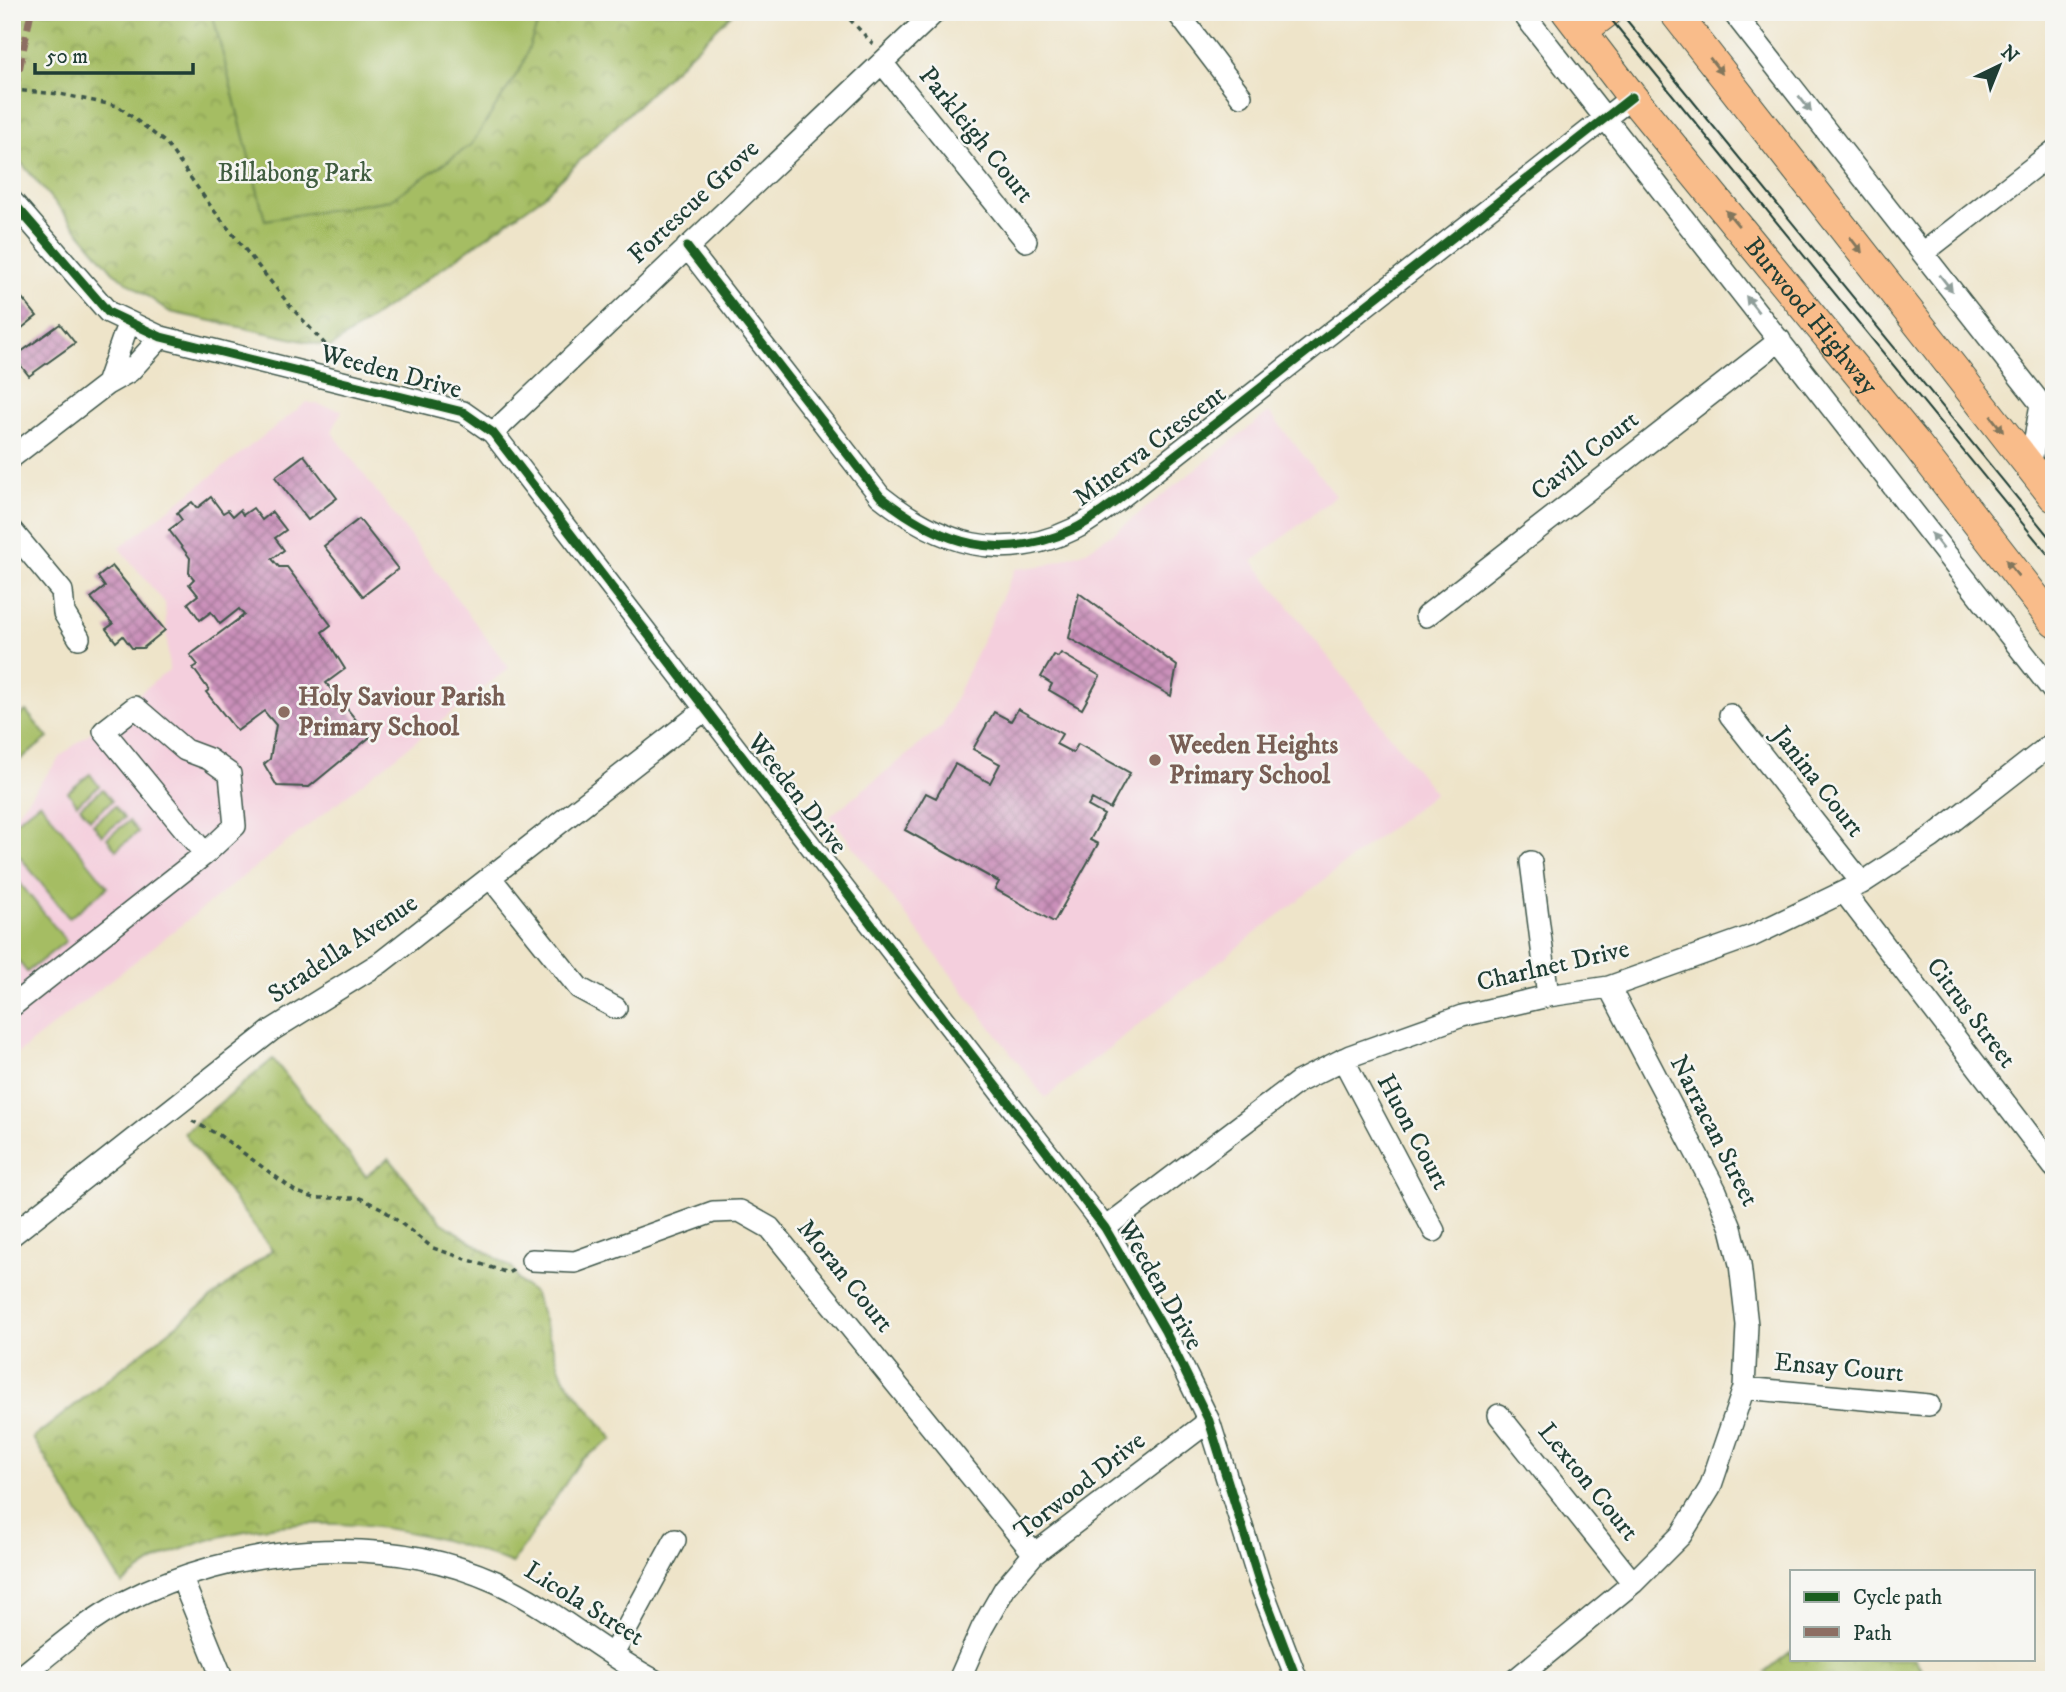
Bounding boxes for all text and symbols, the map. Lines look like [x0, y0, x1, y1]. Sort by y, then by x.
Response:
scale bar [35, 32, 192, 76]
north arrow [1965, 32, 2035, 102]
text: N [1996, 41, 2023, 69]
text: 50 m [46, 44, 88, 70]
one-way arrow [1708, 57, 1722, 75]
street label: Parkleigh Court [911, 60, 1041, 210]
one-way arrow [1798, 95, 1813, 113]
street label: Fortescue Grove [621, 133, 767, 271]
park label: Billabong Park [218, 157, 373, 190]
one-way arrow [1724, 209, 1740, 227]
street label: Burwood Highway [1737, 230, 1886, 402]
one-way arrow [1849, 236, 1863, 254]
one-way arrow [1939, 273, 1954, 291]
one-way arrow [1744, 295, 1759, 313]
street label: Weeden Drive [316, 337, 465, 407]
street label: Minerva Crescent [1067, 378, 1233, 514]
street label: Cavill Court [1524, 404, 1646, 508]
one-way arrow [1989, 415, 2003, 433]
one-way arrow [1930, 532, 1944, 550]
one-way arrow [2006, 559, 2020, 577]
place label: Holy Saviour Parish Primary School [298, 681, 506, 744]
marker: Holy Saviour Parish Primary School [276, 704, 292, 720]
street label: Janina Court [1763, 718, 1872, 844]
street label: Weeden Drive [739, 726, 855, 861]
place label: Weeden Heights Primary School [1168, 729, 1338, 792]
marker: Weeden Heights Primary School [1147, 752, 1163, 768]
street label: Stradella Avenue [262, 887, 424, 1011]
street label: Charlnet Drive [1474, 932, 1632, 1000]
street label: Citrus Street [1919, 951, 2023, 1075]
street label: Narracan Street [1662, 1050, 1766, 1212]
street label: Huon Court [1369, 1069, 1457, 1195]
street label: Moran Court [789, 1213, 901, 1339]
street label: Weeden Drive [1109, 1213, 1211, 1356]
street label: Ensay Court [1773, 1346, 1905, 1390]
street label: Lexton Court [1530, 1416, 1646, 1548]
street label: Torwood Drive [1008, 1424, 1152, 1548]
street label: Licola Street [518, 1554, 650, 1654]
legend [1790, 1570, 2035, 1660]
text: Cycle path [1853, 1585, 1942, 1611]
text: Path [1853, 1621, 1892, 1647]

